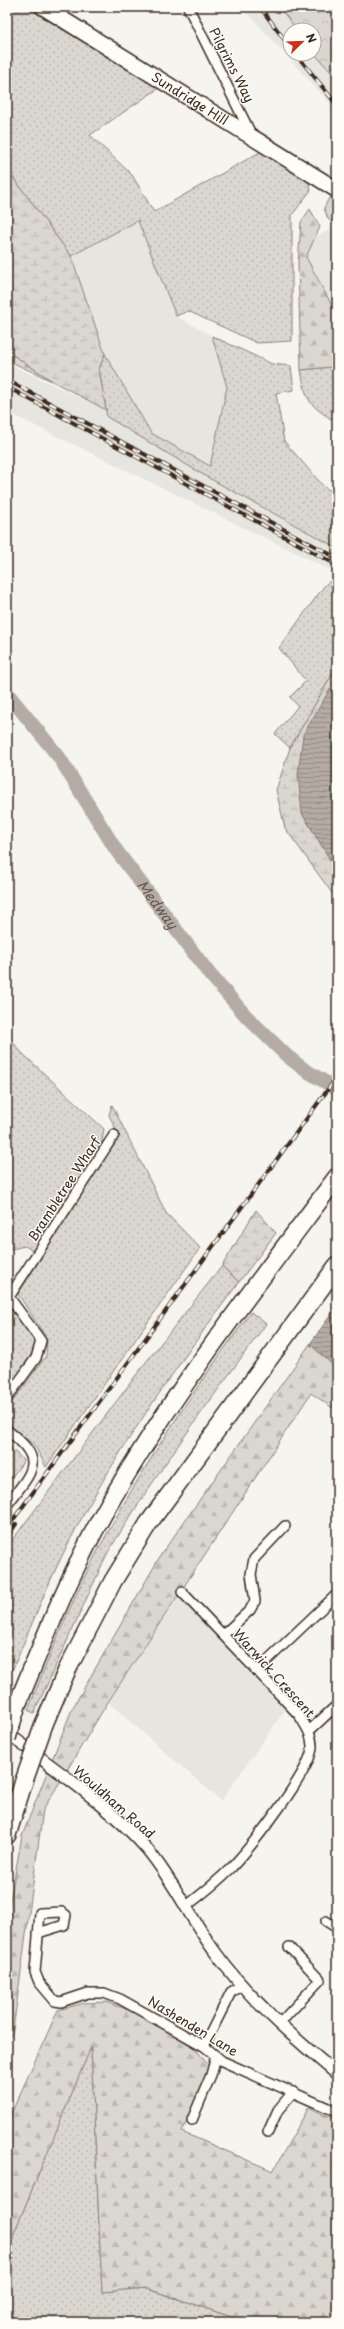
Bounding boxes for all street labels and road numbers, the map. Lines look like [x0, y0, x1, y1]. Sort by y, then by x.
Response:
street label: Pilgrims Way [205, 24, 259, 106]
street label: Sundridge Hill [148, 67, 232, 129]
street label: Brambletree Wharf [23, 1131, 105, 1245]
street label: Warwick Crescent [229, 1624, 320, 1721]
street label: Wouldham Road [69, 1761, 159, 1843]
street label: Nashenden Lane [144, 1991, 242, 2060]

